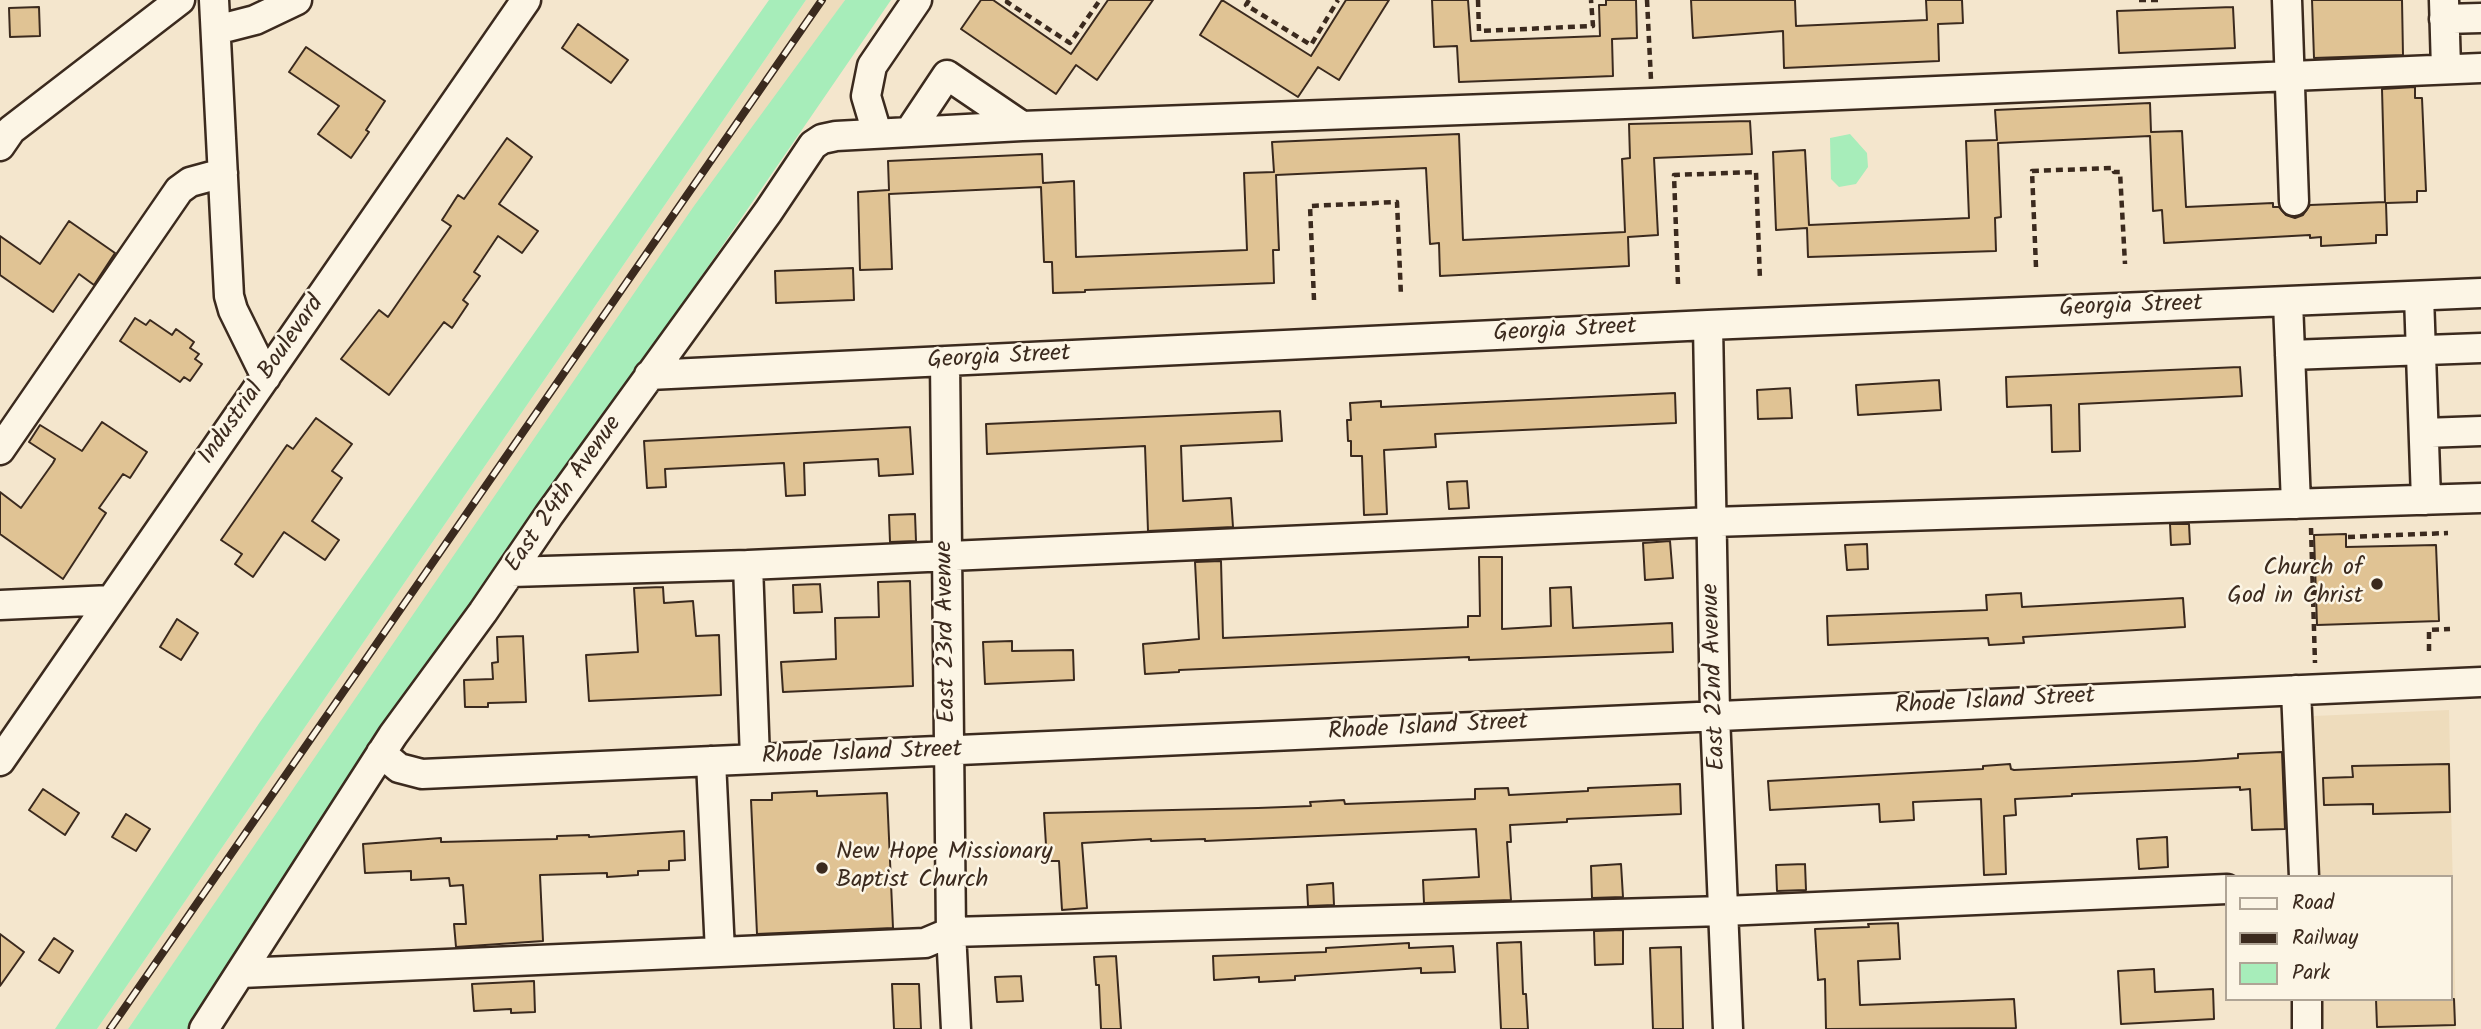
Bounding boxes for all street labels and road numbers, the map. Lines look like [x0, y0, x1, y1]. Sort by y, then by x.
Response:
street label: Industrial Boulevard [194, 291, 332, 471]
street label: Georgia Street [2059, 291, 2203, 325]
street label: Georgia Street [1493, 314, 1637, 350]
street label: Georgia Street [927, 341, 1071, 377]
street label: East 24th Avenue [500, 411, 630, 579]
street label: East 23rd Avenue [932, 541, 964, 723]
street label: East 22nd Avenue [1698, 583, 1734, 771]
street label: Rhode Island Street [1894, 683, 2096, 723]
street label: Rhode Island Street [1327, 709, 1529, 749]
street label: Rhode Island Street [761, 737, 963, 773]

